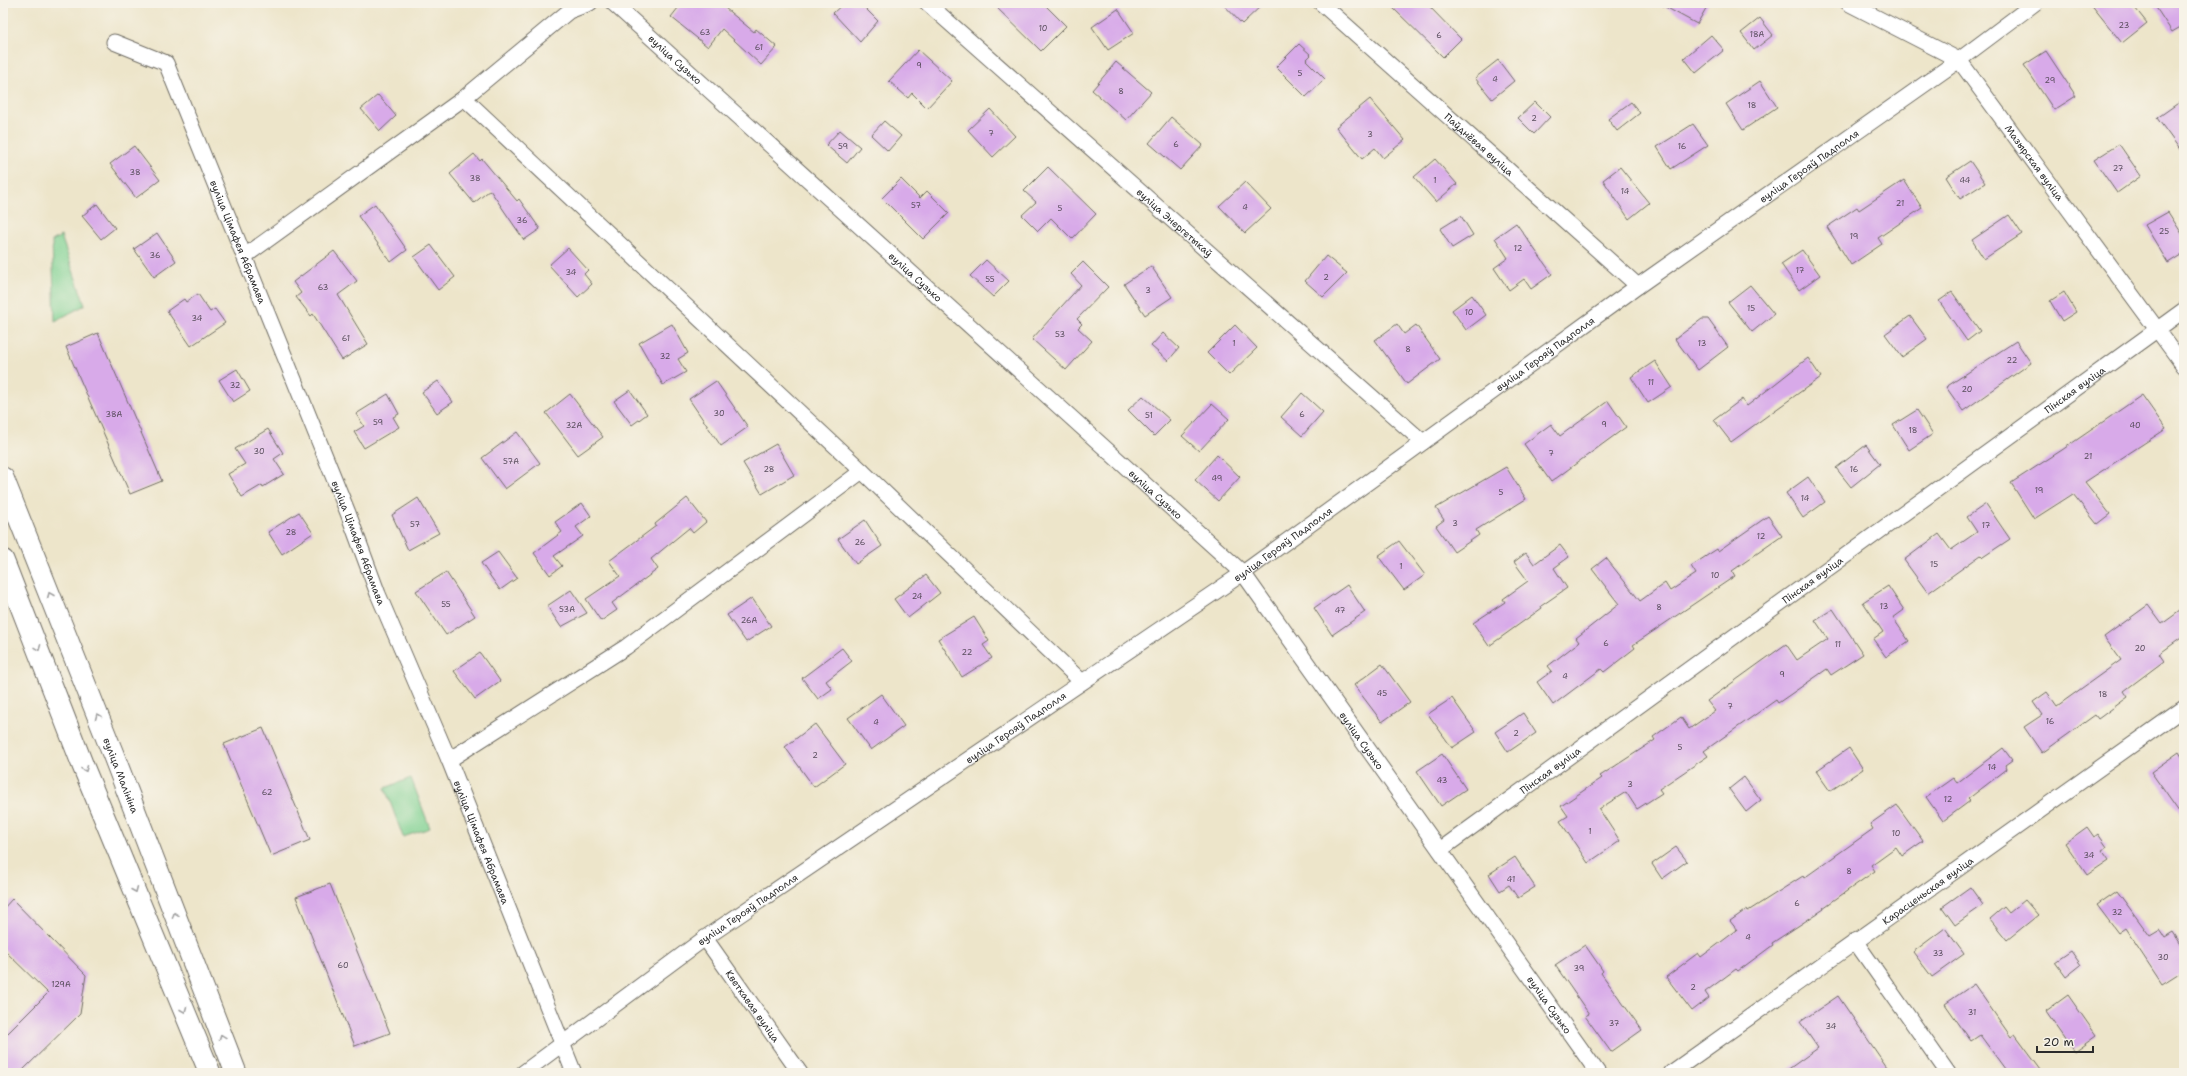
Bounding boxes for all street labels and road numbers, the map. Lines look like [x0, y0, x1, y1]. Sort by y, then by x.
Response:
street label: вуліца Сузько [646, 32, 705, 87]
street label: Паўднёвая вуліца [1442, 110, 1517, 179]
street label: Мазырская вуліца [2002, 122, 2067, 204]
street label: вуліца Герояў Падполля [1757, 126, 1861, 205]
street label: вуліца Цімафея Абрамава [208, 178, 269, 306]
street label: вуліца Энергетыкаў [1134, 185, 1216, 260]
street label: вуліца Сузько [886, 249, 945, 304]
street label: вуліца Герояў Падполля [1493, 313, 1597, 394]
street label: Пінская вуліца [2041, 363, 2108, 416]
street label: вуліца Сузько [1126, 467, 1185, 522]
street label: вуліца Цімафея Абрамава [329, 478, 389, 608]
street label: вуліца Герояў Падполля [1231, 504, 1335, 584]
street label: Пінская вуліца [1779, 553, 1846, 606]
street label: вуліца Герояў Падполля [963, 689, 1068, 766]
street label: вуліца Сузько [1337, 709, 1387, 772]
street label: вуліца Малініна [101, 736, 142, 816]
street label: Пінская вуліца [1517, 743, 1584, 797]
street label: вуліца Цімафея Абрамава [451, 778, 513, 907]
street label: Карасценьская вуліца [1880, 853, 1976, 927]
street label: вуліца Герояў Падполля [695, 870, 800, 948]
street label: Кветкавая вуліца [723, 967, 783, 1045]
street label: вуліца Сузько [1525, 973, 1574, 1036]

